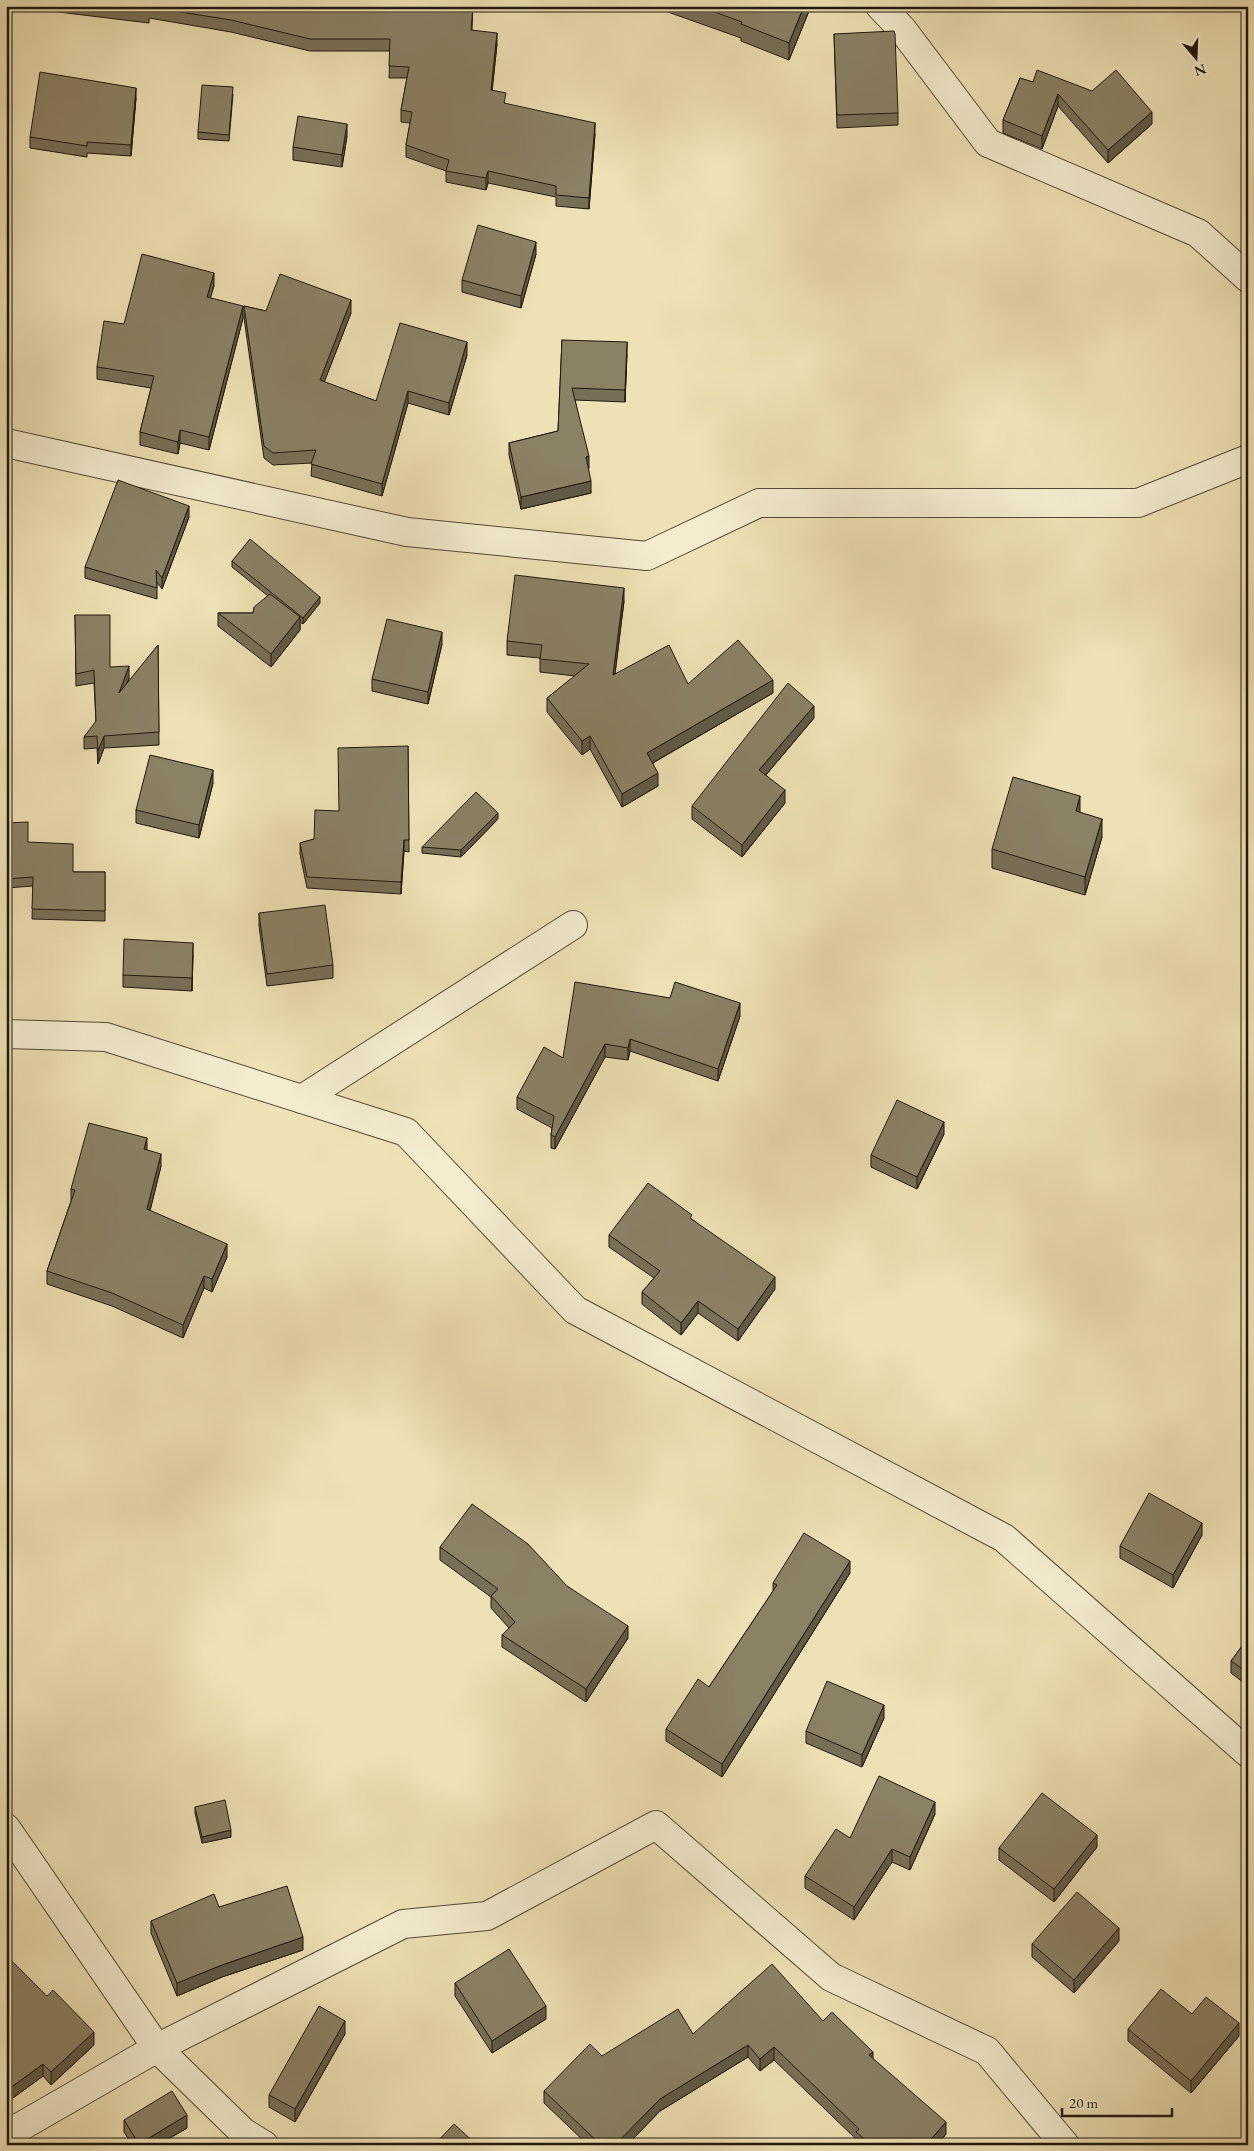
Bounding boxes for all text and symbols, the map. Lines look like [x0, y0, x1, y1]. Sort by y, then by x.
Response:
north arrow [1172, 32, 1222, 82]
text: N [1191, 60, 1209, 81]
scale bar [1062, 2086, 1172, 2118]
text: 20 m [1069, 2093, 1098, 2112]

